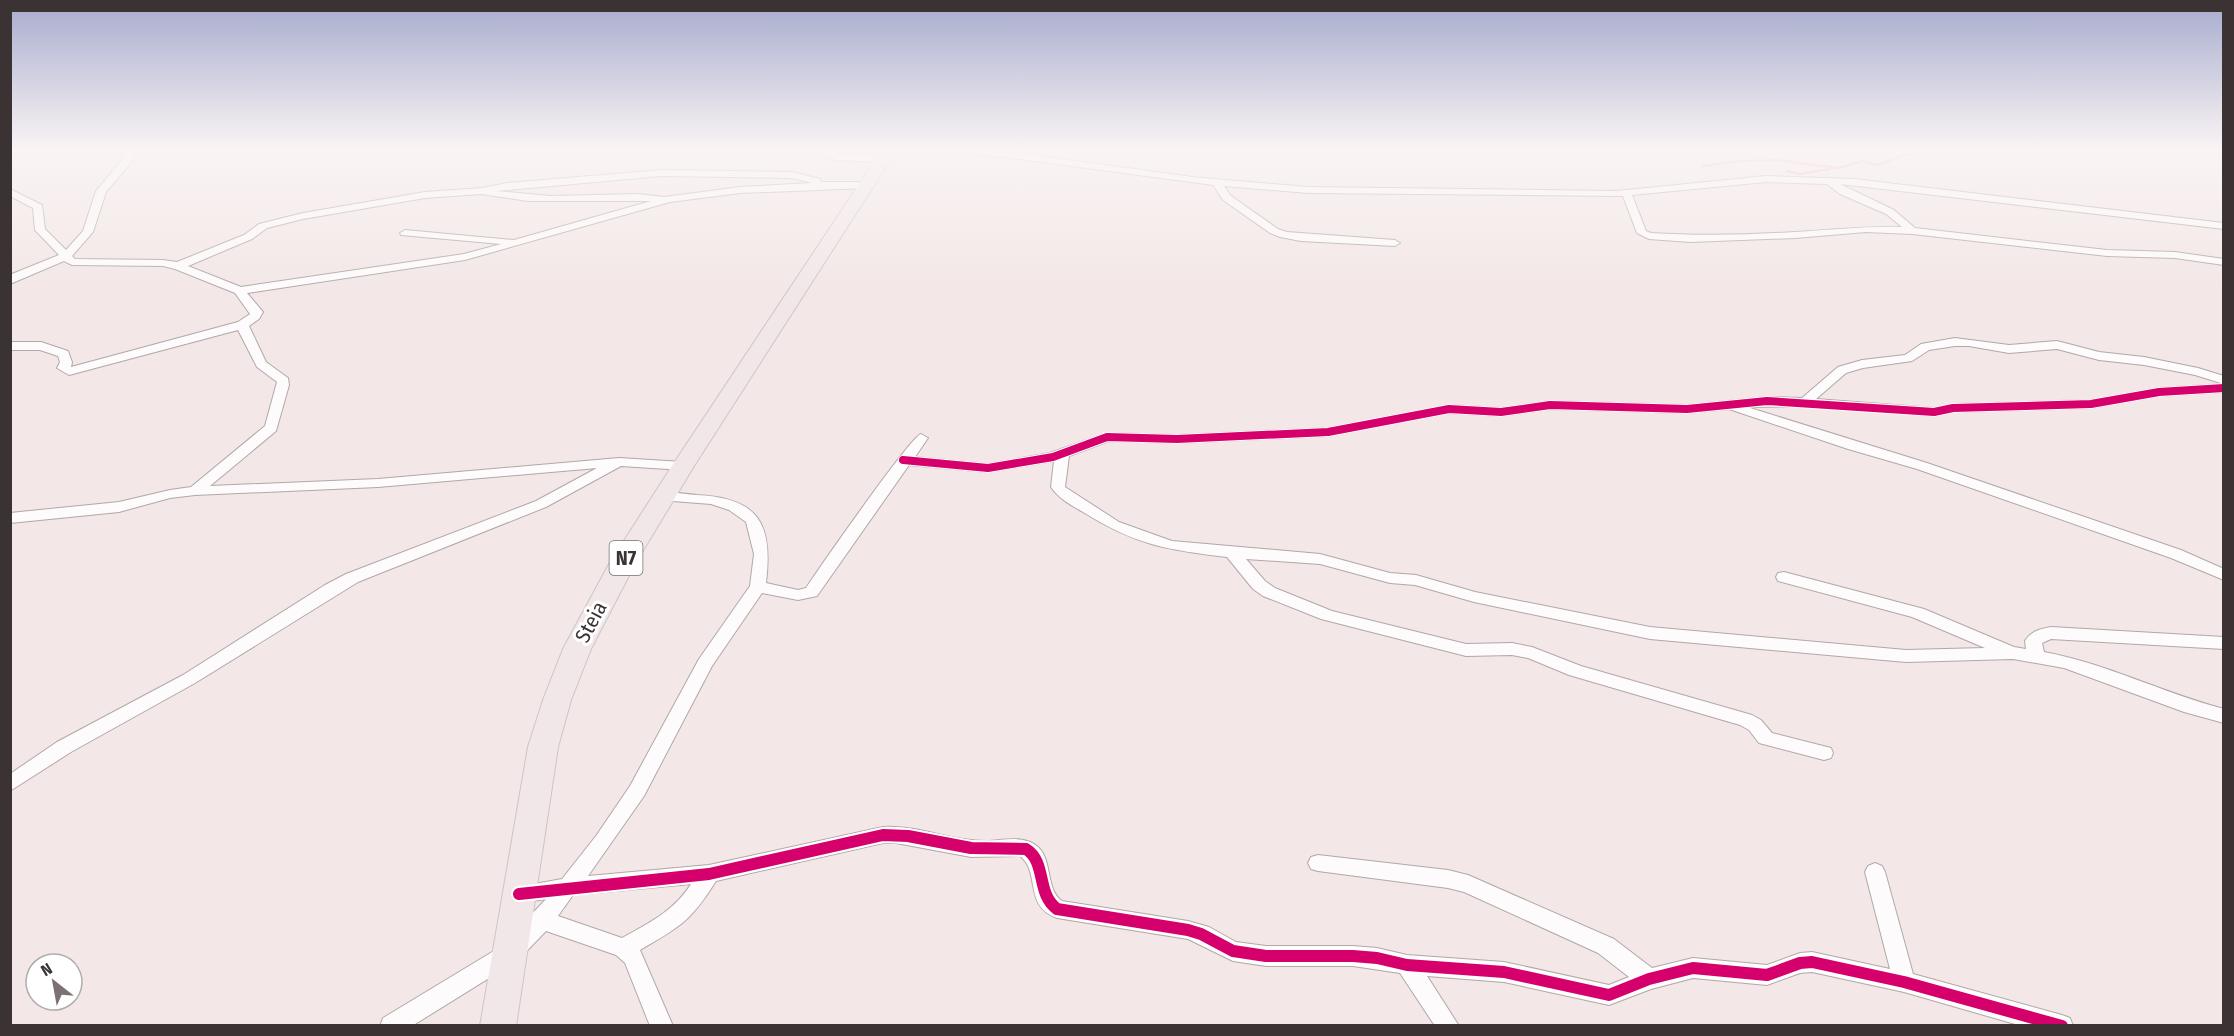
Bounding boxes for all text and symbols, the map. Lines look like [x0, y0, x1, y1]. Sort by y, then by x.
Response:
road number: N7 [610, 541, 642, 575]
street label: Steia [569, 597, 613, 647]
north arrow [24, 952, 84, 1012]
text: N [38, 959, 56, 980]

